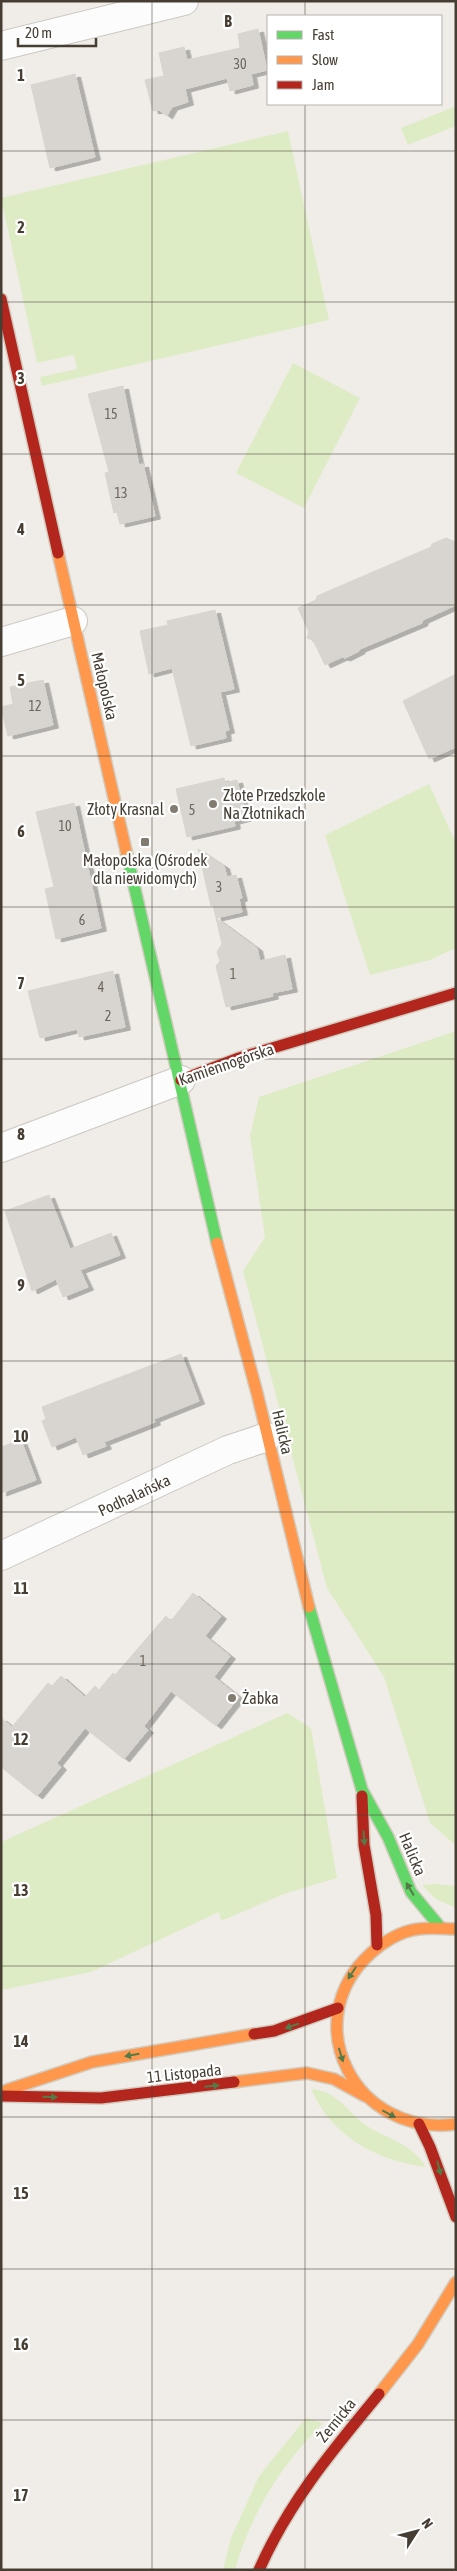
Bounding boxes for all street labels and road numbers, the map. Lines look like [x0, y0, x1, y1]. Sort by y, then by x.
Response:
street label: Małopolska [87, 650, 122, 722]
street label: Kamiennogórska [176, 1039, 276, 1090]
street label: Halicka [269, 1408, 297, 1456]
street label: Podhalańska [95, 1470, 173, 1520]
street label: Halicka [396, 1830, 430, 1878]
street label: 11 Listopada [146, 2060, 222, 2087]
street label: Żernicka [313, 2395, 359, 2445]

